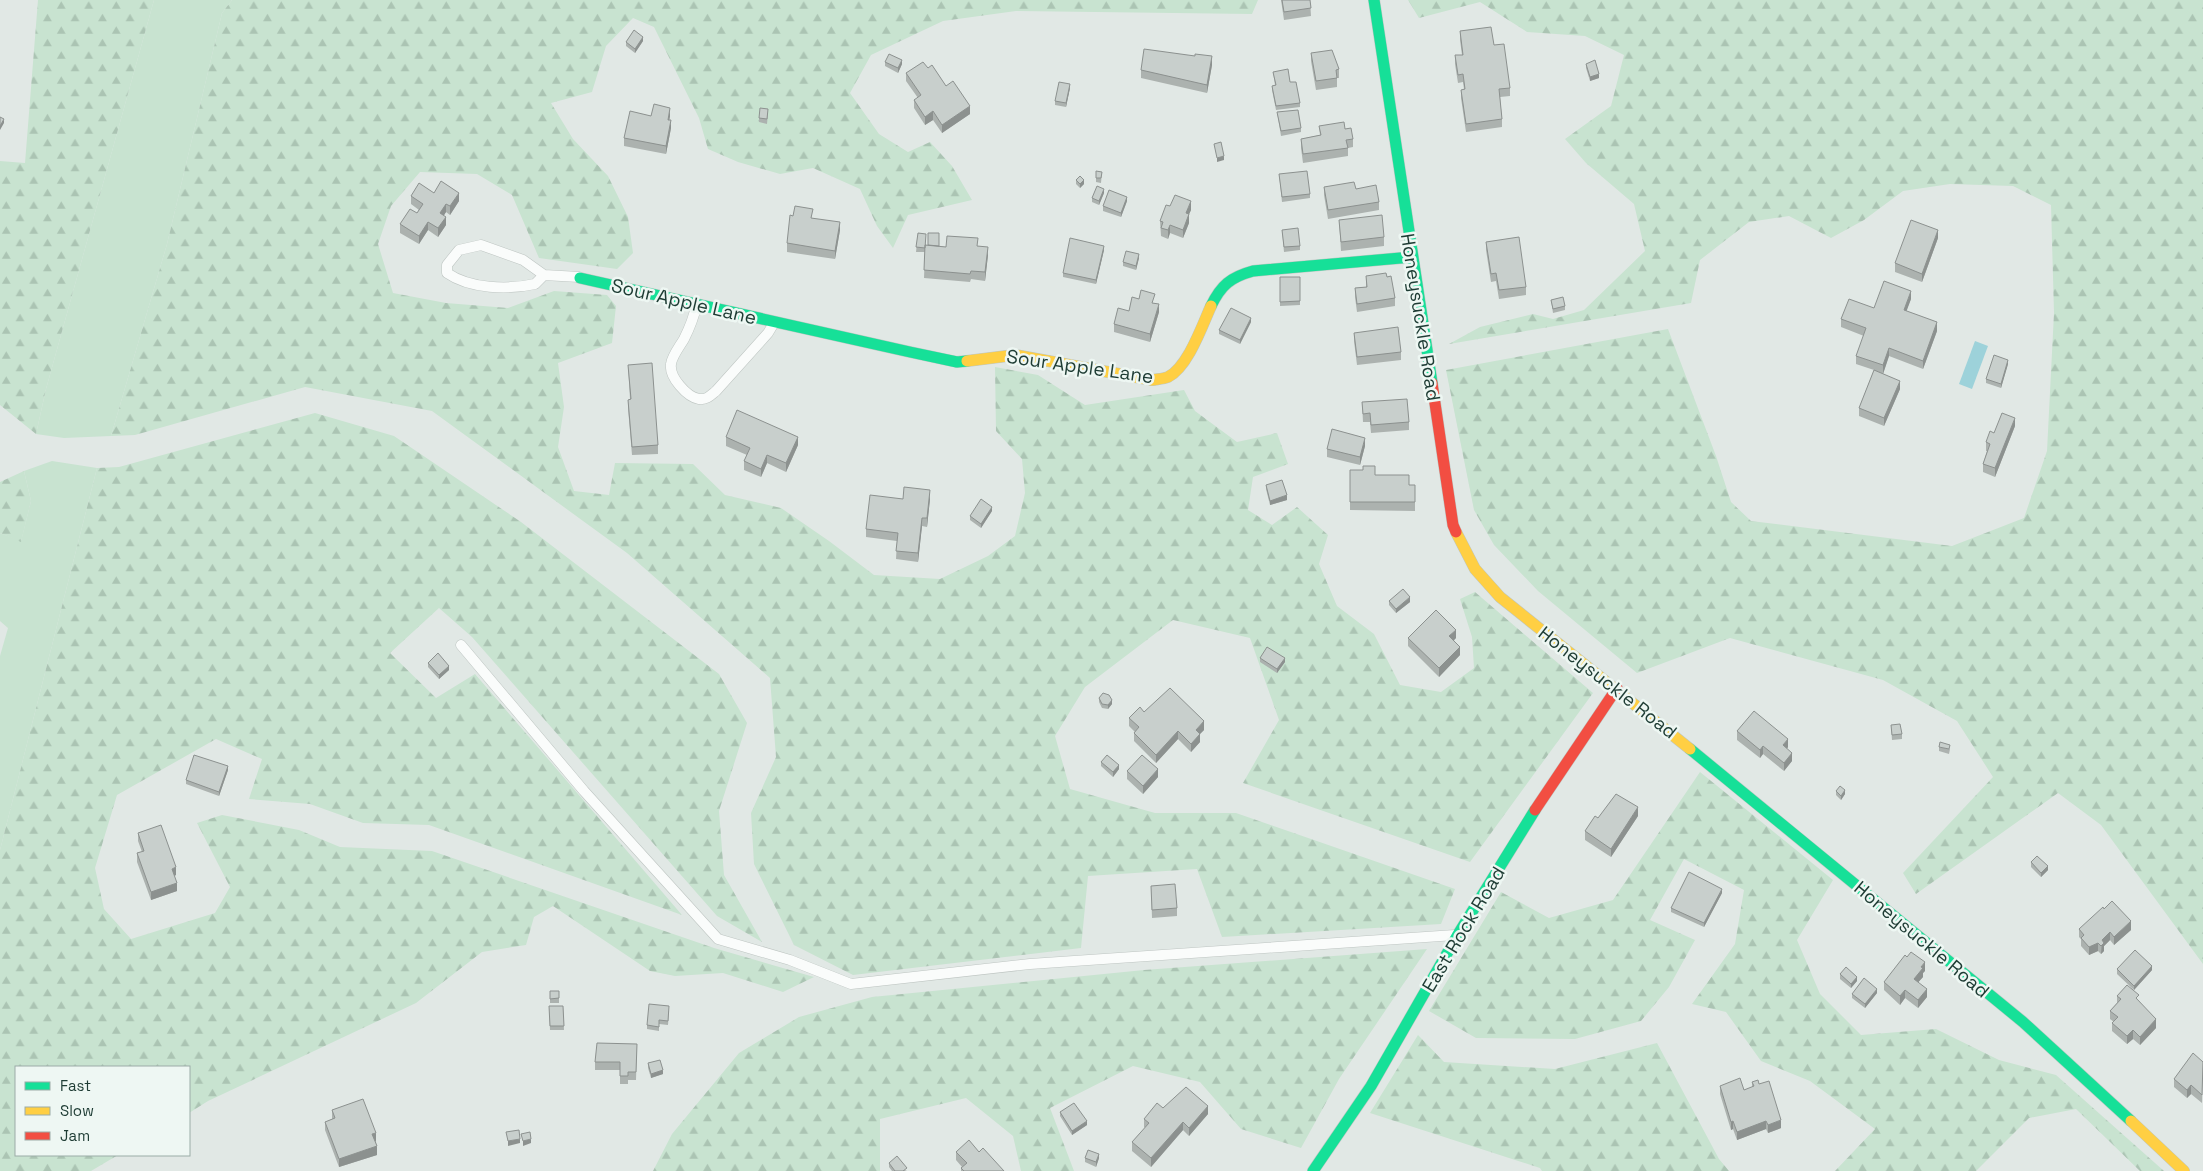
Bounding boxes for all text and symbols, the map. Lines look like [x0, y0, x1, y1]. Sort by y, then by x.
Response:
street label: Honeysuckle Road [1395, 231, 1446, 403]
street label: Sour Apple Lane [609, 273, 759, 330]
street label: Sour Apple Lane [1005, 344, 1155, 389]
street label: Honeysuckle Road [1533, 620, 1682, 744]
street label: East Rock Road [1416, 862, 1511, 996]
street label: Honeysuckle Road [1849, 875, 1995, 1003]
legend [15, 1066, 190, 1156]
text: Fast [60, 1076, 91, 1095]
text: Slow [60, 1101, 94, 1120]
text: Jam [60, 1126, 90, 1145]

